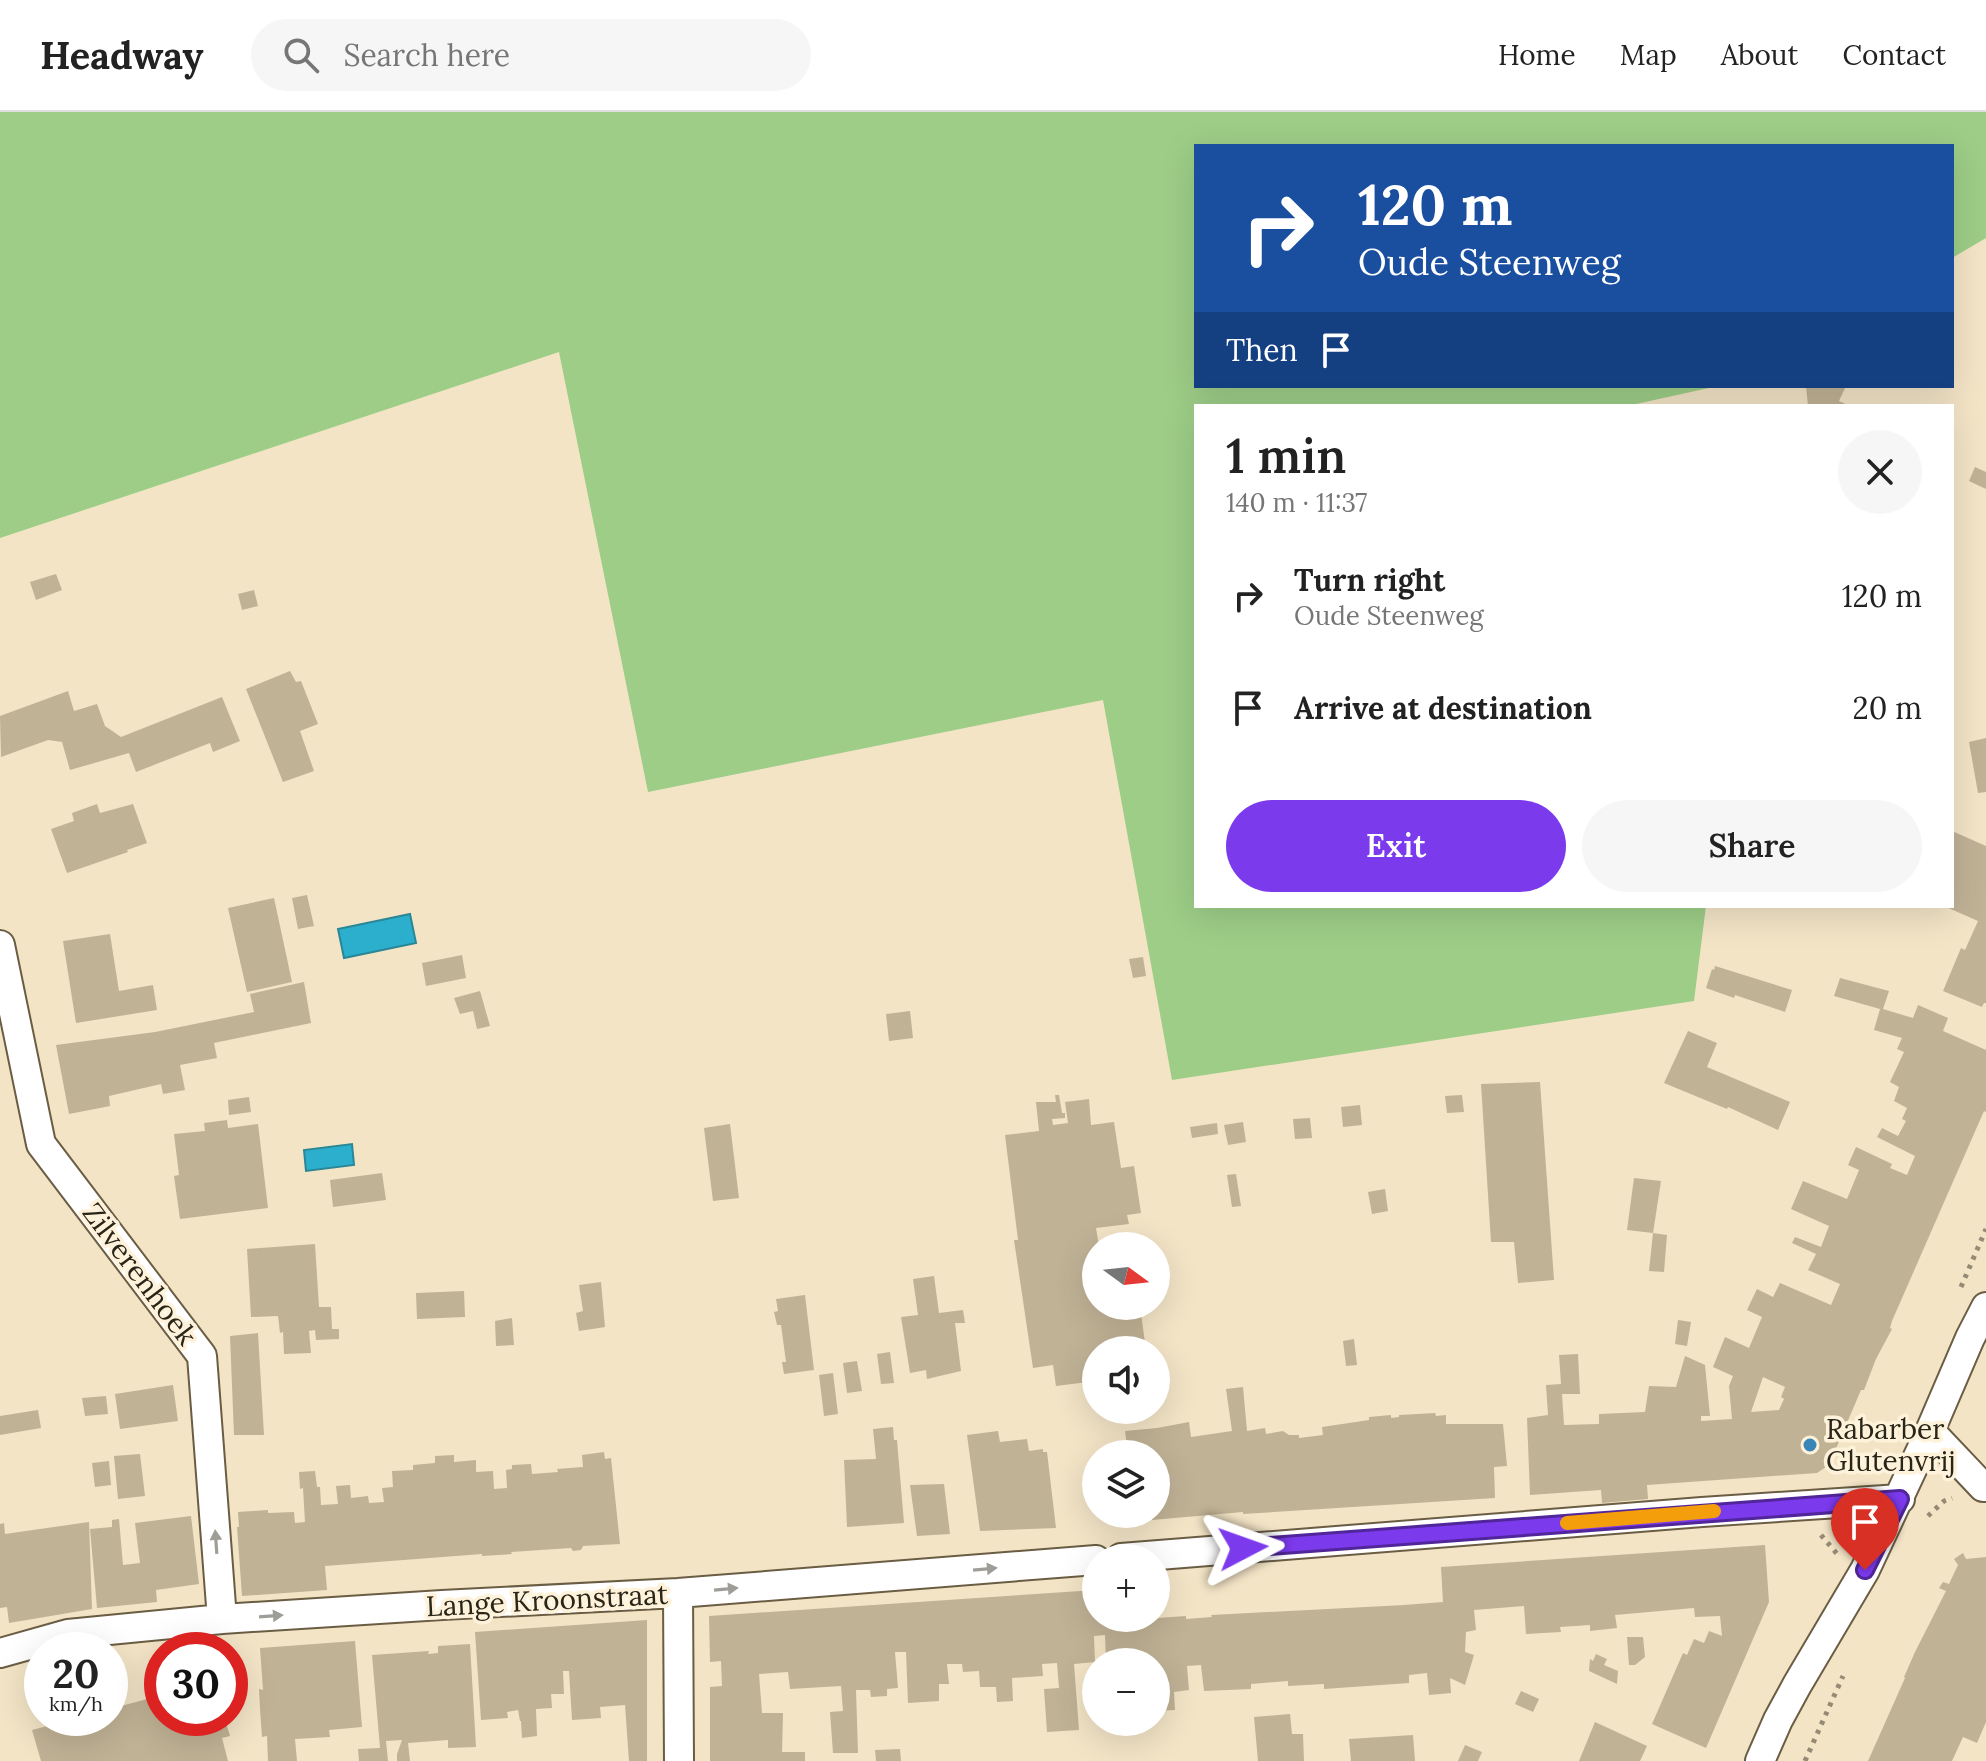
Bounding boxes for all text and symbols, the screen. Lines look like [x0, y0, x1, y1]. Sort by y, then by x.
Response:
search box [251, 19, 811, 91]
text: Headway [40, 31, 203, 79]
icon: search [279, 33, 323, 77]
text: Search here [343, 36, 510, 74]
text: Home [1498, 37, 1576, 73]
text: Map [1620, 37, 1677, 73]
text: About [1721, 37, 1798, 73]
text: Contact [1842, 37, 1946, 73]
text: 120 m [1358, 169, 1512, 240]
icon: right [1226, 176, 1330, 280]
text: Oude Steenweg [1358, 239, 1621, 285]
icon: arrive [1314, 328, 1358, 372]
text: Then [1226, 331, 1298, 369]
text: 1 min [1226, 425, 1346, 486]
button: close [1838, 430, 1922, 514]
text: 140 m · 11:37 [1226, 486, 1367, 519]
text: Turn right [1294, 561, 1445, 599]
icon: right [1226, 574, 1270, 618]
text: 120 m [1842, 577, 1922, 615]
text: Oude Steenweg [1294, 599, 1484, 632]
icon: arrive [1226, 686, 1270, 730]
text: Arrive at destination [1294, 689, 1592, 727]
text: 20 m [1853, 689, 1922, 727]
button: Exit [1226, 800, 1566, 892]
button: Share [1582, 800, 1922, 892]
street label: Zilverenhoek [75, 1196, 205, 1352]
north arrow [1082, 1232, 1170, 1320]
map controls [1082, 1232, 1170, 1736]
button: sound [1082, 1336, 1170, 1424]
place label: Rabarber Glutenvrij [1826, 1411, 1956, 1479]
marker: Rabarber Glutenvrij [1801, 1436, 1819, 1454]
button: layers [1082, 1440, 1170, 1528]
pin [1831, 1488, 1899, 1570]
icon: arrive [1843, 1500, 1887, 1544]
position arrow [1201, 1506, 1285, 1590]
one-way arrow [209, 1529, 222, 1554]
button: + [1082, 1544, 1170, 1632]
one-way arrow [973, 1562, 998, 1575]
street label: Lange Kroonstraat [425, 1576, 669, 1624]
one-way arrow [714, 1582, 739, 1595]
one-way arrow [259, 1609, 284, 1622]
speed limit sign: 30 [144, 1632, 248, 1736]
text: 20 [53, 1648, 99, 1699]
button: − [1082, 1648, 1170, 1736]
text: km/h [49, 1691, 103, 1716]

